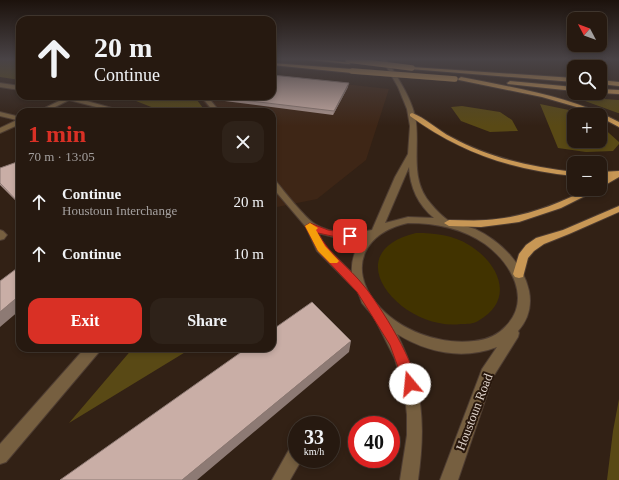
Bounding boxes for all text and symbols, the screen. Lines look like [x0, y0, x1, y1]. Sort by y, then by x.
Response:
north arrow [567, 12, 607, 52]
map controls [567, 12, 607, 196]
icon: ahead [28, 32, 80, 84]
text: 20 m [94, 32, 152, 63]
button: search [567, 60, 607, 100]
text: Continue [94, 65, 160, 85]
button: + [567, 108, 607, 148]
text: 1 min [28, 121, 86, 147]
button: close [222, 121, 264, 163]
text: 70 m · 13:05 [28, 149, 95, 164]
button: − [567, 156, 607, 196]
text: Continue [62, 186, 121, 202]
icon: ahead [28, 191, 50, 213]
text: 20 m [234, 194, 264, 210]
text: Houstoun Interchange [62, 203, 177, 218]
pin [333, 219, 367, 253]
icon: arrive [339, 225, 361, 247]
icon: ahead [28, 243, 50, 265]
text: Continue [62, 246, 121, 262]
text: 10 m [234, 246, 264, 262]
button: Exit [28, 298, 142, 344]
button: Share [150, 298, 264, 344]
position arrow [389, 363, 431, 405]
street label: Houstoun Road [452, 371, 496, 453]
speed limit sign: 40 [348, 416, 400, 468]
text: 33 [304, 426, 324, 448]
text: km/h [304, 446, 324, 457]

